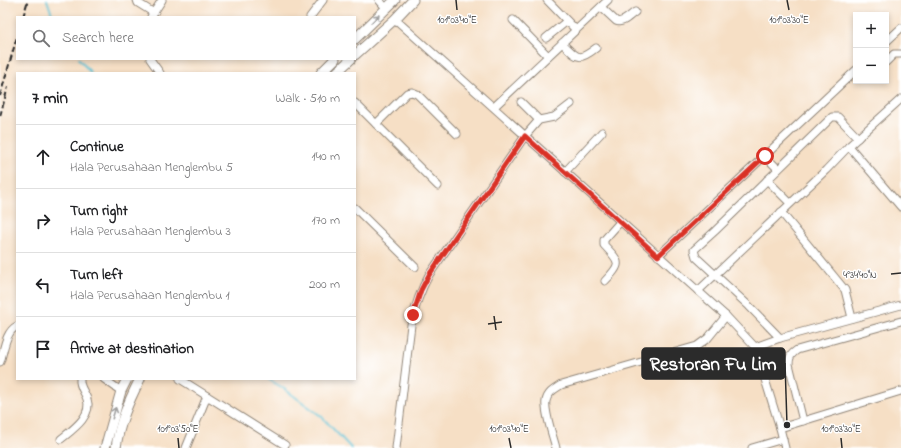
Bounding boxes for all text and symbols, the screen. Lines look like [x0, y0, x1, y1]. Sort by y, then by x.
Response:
map controls [853, 12, 889, 84]
button: + [853, 12, 889, 48]
text: 101°03'40"E [437, 13, 477, 28]
text: 101°03'30"E [769, 13, 809, 28]
one-way arrow [370, 14, 380, 24]
search box [16, 16, 356, 60]
icon: search [30, 27, 52, 49]
text: Search here [62, 27, 134, 49]
button: − [853, 48, 889, 84]
text: 7 min [32, 86, 68, 111]
text: Walk · 510 m [275, 89, 340, 108]
text: Continue [70, 136, 124, 158]
icon: ahead [32, 146, 54, 168]
text: 140 m [312, 147, 340, 166]
route start [756, 147, 774, 165]
text: Hala Perusahaan Menglembu 5 [70, 158, 233, 177]
text: Turn right [70, 200, 128, 222]
icon: right [32, 210, 54, 232]
text: 170 m [312, 211, 340, 230]
text: Hala Perusahaan Menglembu 3 [70, 222, 231, 241]
text: Turn left [70, 264, 123, 286]
text: 4°34'40"N [843, 268, 877, 283]
icon: left [32, 274, 54, 296]
text: 200 m [309, 275, 340, 294]
text: Hala Perusahaan Menglembu 1 [70, 286, 230, 305]
route end [404, 306, 422, 324]
icon: arrive [32, 338, 54, 360]
text: Arrive at destination [70, 338, 194, 360]
callout: Restoran Fu Lim [642, 348, 785, 379]
text: Restoran Fu Lim [650, 352, 777, 379]
one-way arrow [111, 406, 118, 419]
text: 101°03'50"E [157, 422, 199, 437]
text: 101°03'40"E [489, 422, 529, 437]
text: 101°03'30"E [821, 422, 861, 437]

